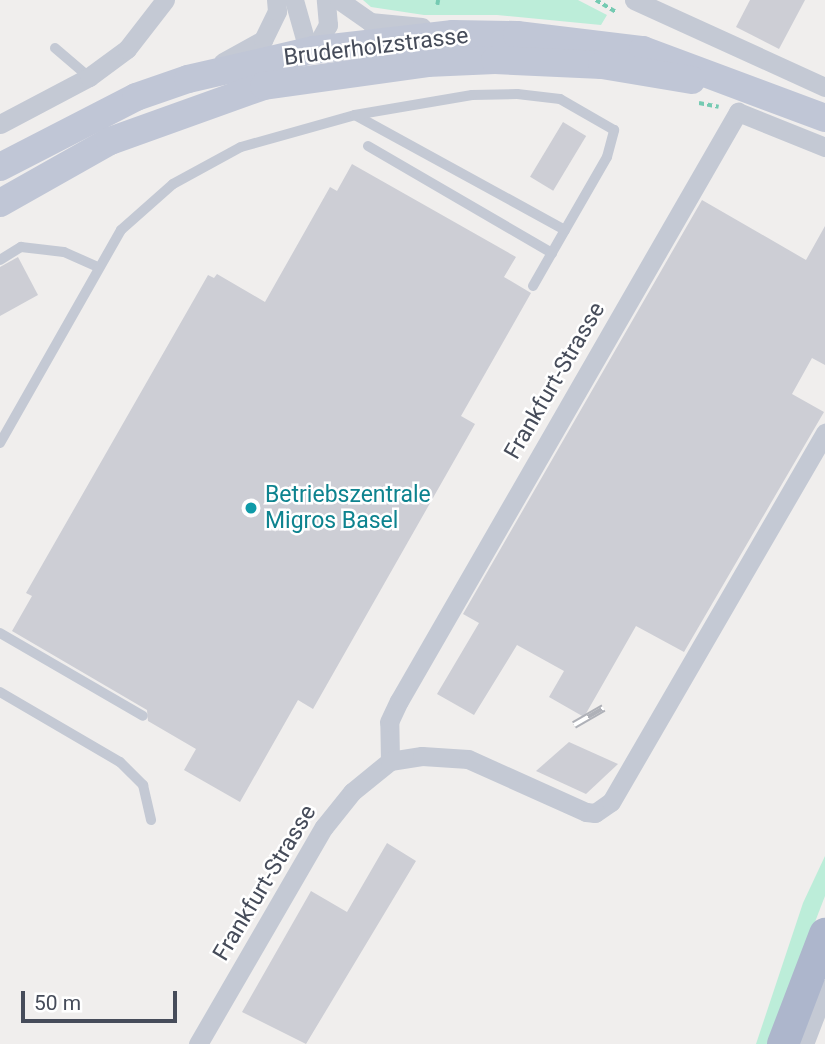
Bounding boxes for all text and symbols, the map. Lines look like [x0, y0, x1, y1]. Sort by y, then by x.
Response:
street label: Bruderholzstrasse [282, 22, 470, 72]
street label: Frankfurt-Strasse [499, 298, 611, 464]
place label: Betriebszentrale Migros Basel [265, 481, 431, 535]
marker: Betriebszentrale Migros Basel [243, 500, 259, 516]
street label: Frankfurt-Strasse [208, 800, 322, 966]
scale bar [24, 978, 180, 1022]
text: 50 m [34, 991, 81, 1015]

